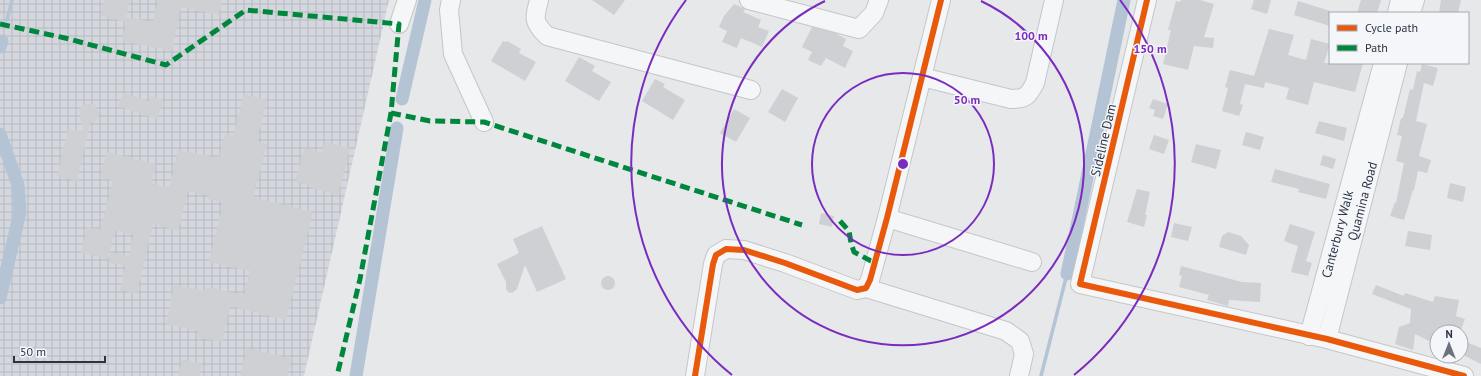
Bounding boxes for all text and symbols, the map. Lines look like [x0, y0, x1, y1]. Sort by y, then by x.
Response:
legend [1329, 12, 1469, 64]
text: Cycle path [1365, 20, 1418, 35]
text: 100 m [1014, 28, 1048, 43]
text: Path [1365, 40, 1388, 55]
text: 150 m [1133, 41, 1167, 56]
text: 50 m [954, 92, 980, 107]
street label: Sideline Dam [1087, 102, 1120, 178]
centre of rings [896, 157, 910, 171]
street label: Quamina Road [1344, 160, 1381, 242]
street label: Canterbury Walk [1318, 188, 1358, 280]
north arrow [1429, 324, 1469, 364]
text: N [1445, 327, 1453, 341]
scale bar [14, 338, 105, 364]
text: 50 m [20, 344, 46, 359]

